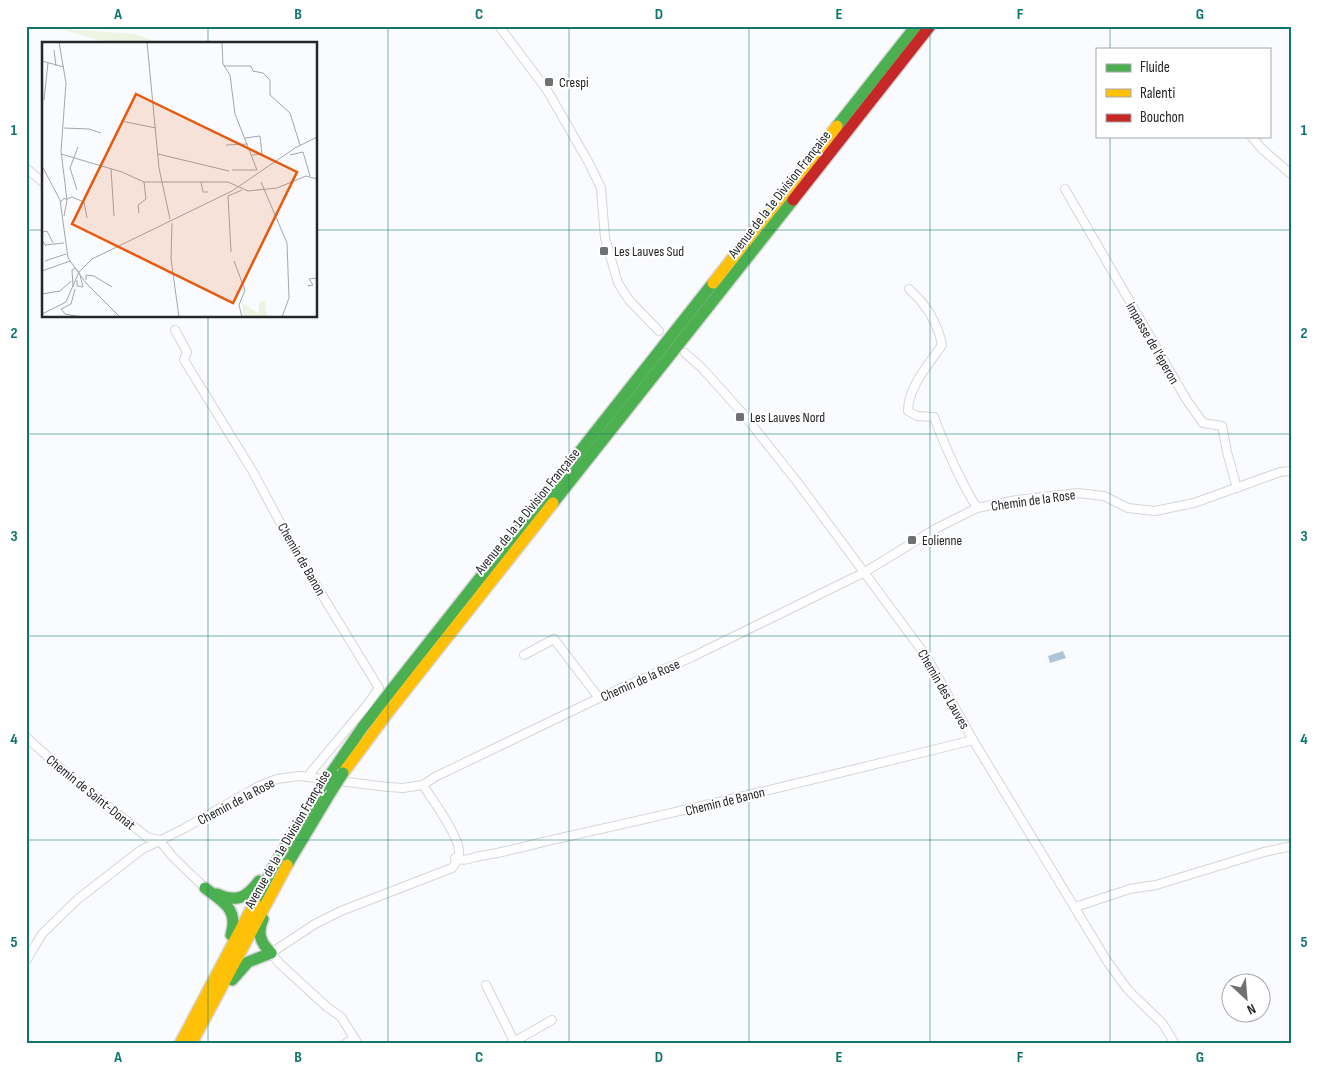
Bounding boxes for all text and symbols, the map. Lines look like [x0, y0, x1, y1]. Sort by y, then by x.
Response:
text: A [113, 5, 122, 24]
text: B [294, 5, 302, 24]
text: C [475, 5, 483, 24]
text: D [655, 5, 663, 24]
text: E [836, 5, 843, 24]
text: F [1017, 5, 1024, 24]
text: G [1196, 5, 1204, 24]
inset map [42, 42, 318, 318]
legend [1096, 48, 1270, 138]
text: Fluide [1140, 58, 1170, 77]
place label: Crespi [559, 74, 589, 91]
marker: Crespi [543, 76, 555, 88]
text: Ralenti [1140, 84, 1175, 103]
text: Bouchon [1140, 108, 1184, 127]
text: 1 [11, 121, 18, 140]
text: 1 [1301, 121, 1308, 140]
street label: Avenue de la 1e Division Française [724, 127, 834, 262]
place label: Les Lauves Sud [614, 243, 684, 260]
marker: Les Lauves Sud [598, 245, 610, 257]
street label: impasse de l'éperon [1122, 299, 1183, 387]
text: 2 [10, 324, 18, 343]
text: 2 [1300, 324, 1308, 343]
place label: Les Lauves Nord [750, 409, 825, 426]
marker: Les Lauves Nord [734, 411, 746, 423]
street label: Avenue de la 1e Division Française [471, 445, 583, 578]
street label: Chemin de la Rose [990, 486, 1076, 515]
street label: Chemin de Banon [274, 520, 329, 599]
text: 3 [10, 527, 18, 546]
text: 3 [1300, 527, 1308, 546]
place label: Eolienne [922, 532, 962, 549]
marker: Eolienne [906, 534, 918, 546]
street label: Chemin des Lauves [914, 646, 973, 732]
street label: Chemin de la Rose [598, 655, 682, 705]
text: 4 [10, 730, 18, 749]
text: 4 [1300, 730, 1308, 749]
street label: Chemin de Saint-Donat [43, 751, 139, 834]
street label: Avenue de la 1e Division Française [240, 767, 334, 912]
street label: Chemin de la Rose [195, 774, 278, 829]
street label: Chemin de Banon [684, 783, 767, 820]
text: 5 [10, 933, 18, 952]
text: 5 [1300, 933, 1308, 952]
north arrow [1220, 972, 1270, 1022]
text: N [1244, 1000, 1259, 1019]
text: A [113, 1048, 122, 1067]
text: B [294, 1048, 302, 1067]
text: C [475, 1048, 483, 1067]
text: D [655, 1048, 663, 1067]
text: E [836, 1048, 843, 1067]
text: F [1017, 1048, 1024, 1067]
text: G [1196, 1048, 1204, 1067]

